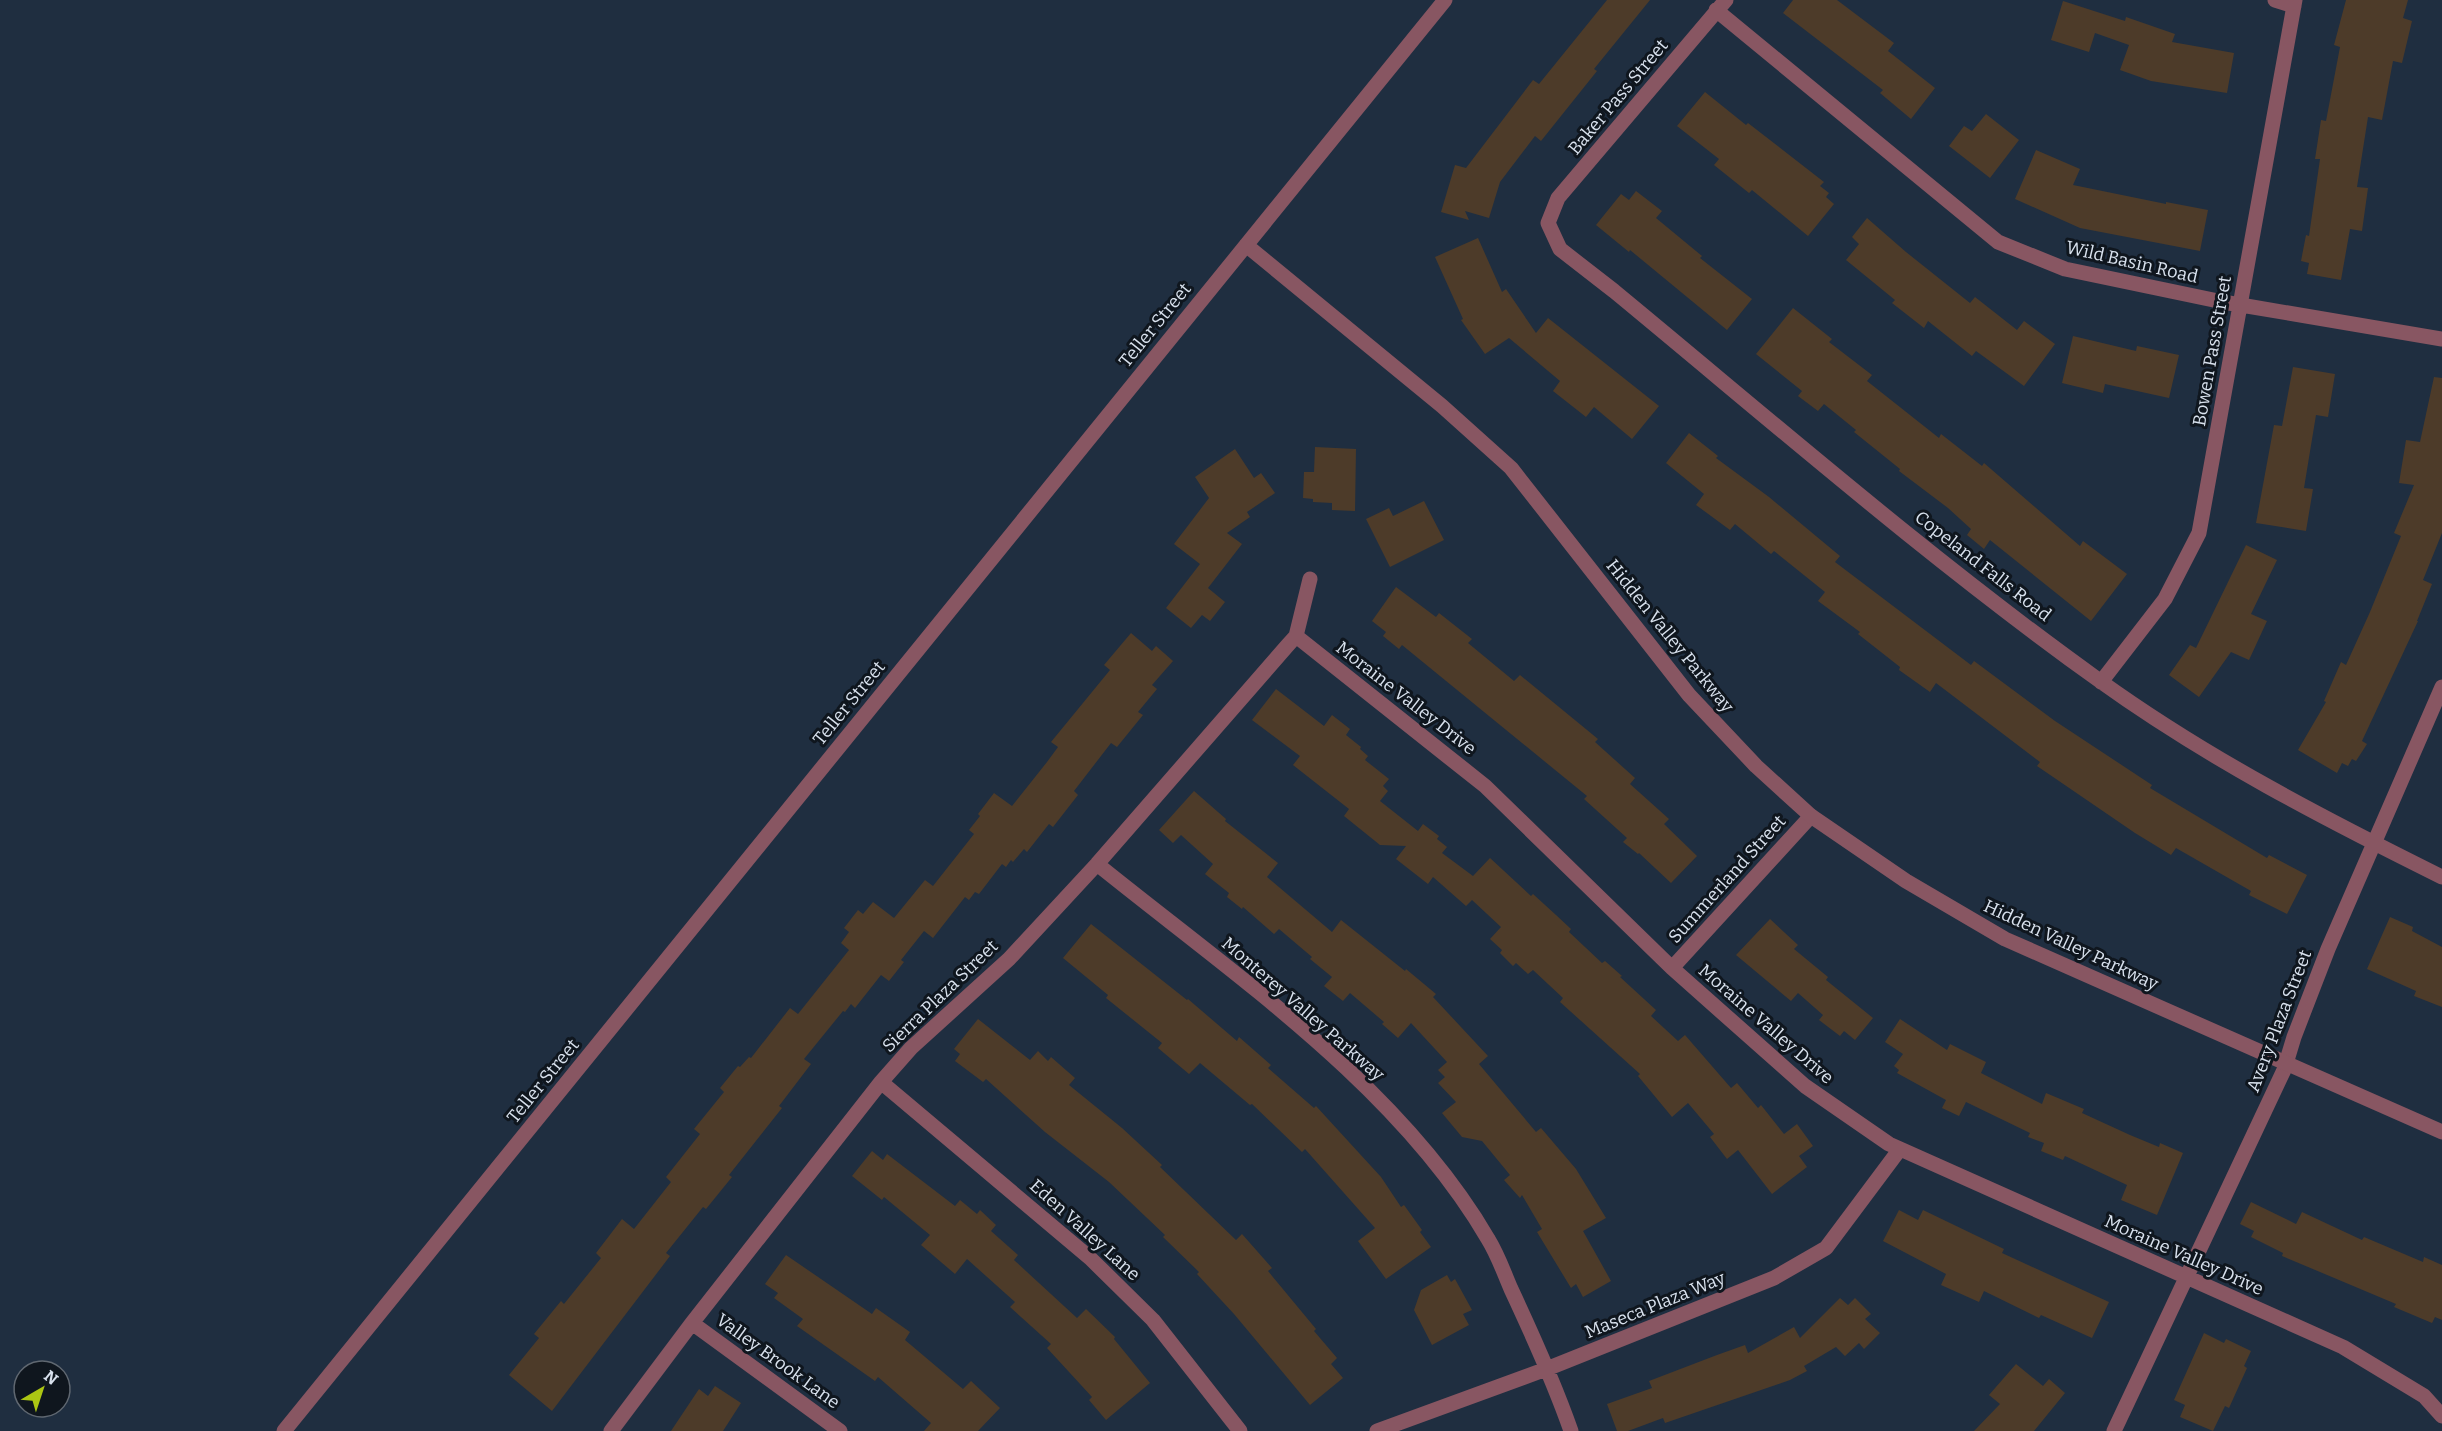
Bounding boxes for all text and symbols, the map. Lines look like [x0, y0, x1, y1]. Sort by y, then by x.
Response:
street label: Baker Pass Street [1563, 34, 1673, 159]
street label: Wild Basin Road [2064, 236, 2200, 288]
street label: Bowen Pass Street [2188, 274, 2236, 428]
street label: Teller Street [1114, 278, 1196, 372]
street label: Copeland Falls Road [1910, 506, 2056, 626]
street label: Hidden Valley Parkway [1602, 555, 1739, 717]
street label: Moraine Valley Drive [1332, 636, 1480, 760]
street label: Teller Street [808, 656, 890, 750]
street label: Summerland Street [1664, 810, 1791, 948]
street label: Hidden Valley Parkway [1980, 895, 2162, 995]
street label: Monterey Valley Parkway [1217, 932, 1389, 1086]
street label: Sierra Plaza Street [878, 935, 1003, 1057]
street label: Avery Plaza Street [2242, 946, 2316, 1095]
street label: Moraine Valley Drive [1694, 959, 1838, 1089]
street label: Teller Street [502, 1034, 584, 1128]
street label: Eden Valley Lane [1025, 1175, 1145, 1285]
street label: Moraine Valley Drive [2101, 1210, 2267, 1300]
street label: Maseca Plaza Way [1582, 1267, 1729, 1343]
street label: Valley Brook Lane [712, 1309, 844, 1413]
north arrow [12, 1359, 72, 1419]
text: N [40, 1366, 62, 1389]

